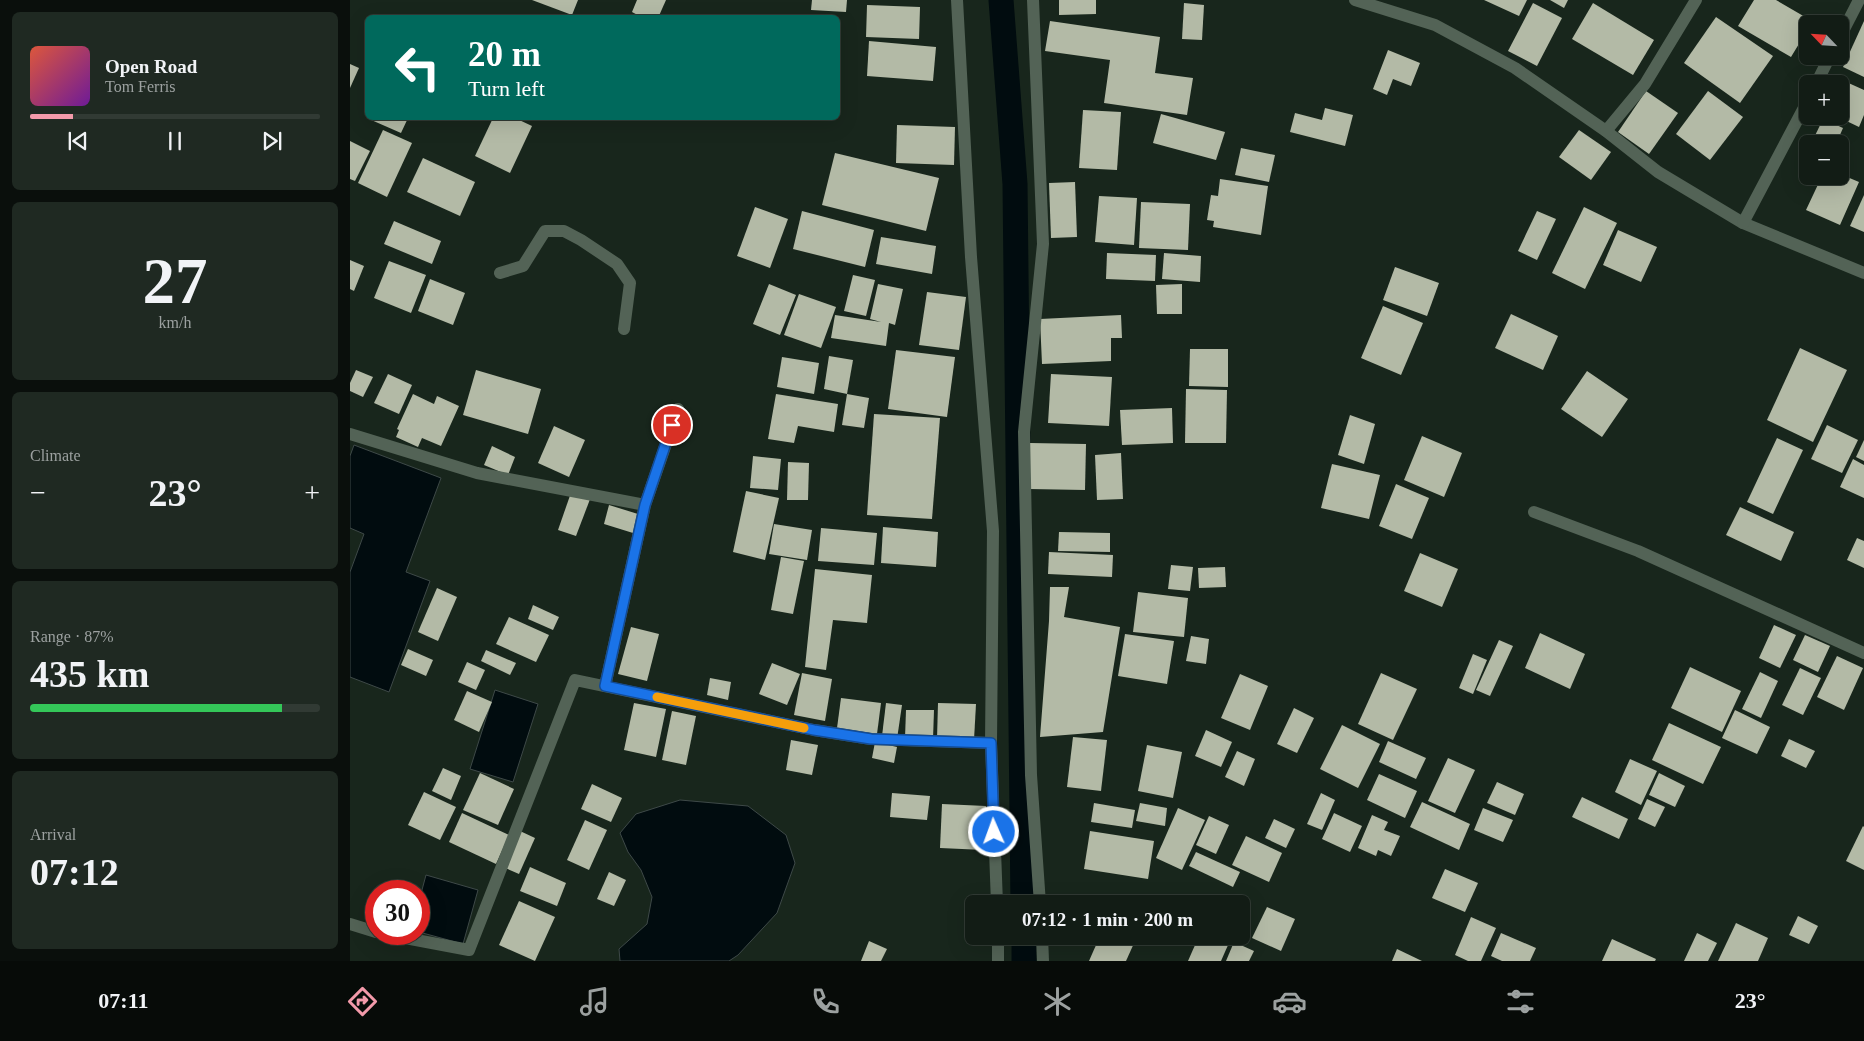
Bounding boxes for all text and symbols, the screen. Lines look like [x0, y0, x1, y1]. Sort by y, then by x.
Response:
north arrow [1799, 15, 1849, 65]
map controls [1799, 15, 1849, 185]
icon: left [385, 35, 450, 100]
text: 20 m [468, 35, 541, 74]
text: Open Road [105, 56, 197, 77]
button: + [1799, 75, 1849, 125]
text: Turn left [468, 76, 545, 101]
text: Tom Ferris [105, 78, 175, 95]
icon: previous [64, 127, 92, 155]
icon: pause [161, 127, 189, 155]
icon: next [258, 127, 286, 155]
button: − [1799, 135, 1849, 185]
text: 27 [143, 245, 208, 317]
text: km/h [159, 314, 191, 331]
pin [651, 404, 693, 446]
icon: arrive [658, 411, 686, 439]
text: Climate [30, 447, 81, 464]
text: 23° [148, 472, 202, 514]
text: − [30, 477, 46, 508]
text: + [304, 477, 320, 508]
text: Range · 87% [30, 628, 114, 645]
text: 435 km [30, 653, 149, 695]
position arrow [967, 805, 1019, 857]
text: Arrival [30, 826, 76, 843]
text: 07:12 [30, 851, 119, 893]
speed limit sign: 30 [365, 880, 430, 945]
text: 07:12 · 1 min · 200 m [1022, 909, 1193, 930]
icon: directions [345, 984, 380, 1019]
icon: music [577, 984, 612, 1019]
icon: phone [808, 984, 843, 1019]
icon: climate [1040, 984, 1075, 1019]
icon: car [1272, 984, 1307, 1019]
icon: filters [1503, 984, 1538, 1019]
text: 07:11 [98, 988, 148, 1013]
text: 23° [1735, 988, 1766, 1013]

